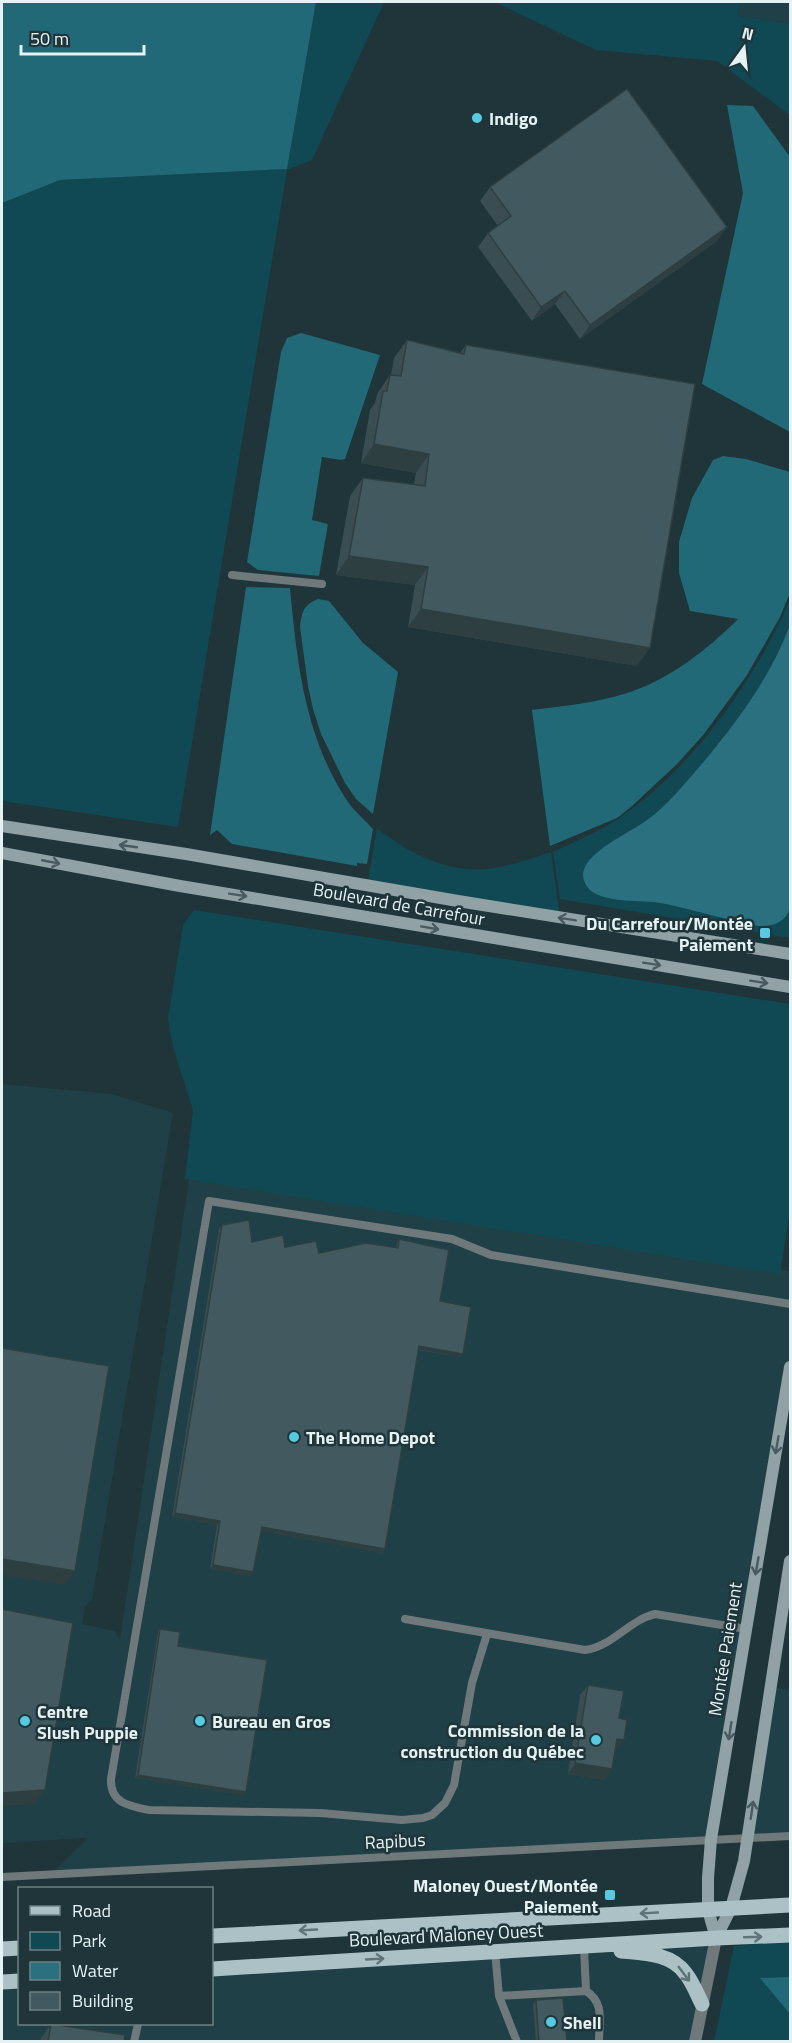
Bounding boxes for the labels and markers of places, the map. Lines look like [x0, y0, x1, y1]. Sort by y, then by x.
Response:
place label: Indigo [489, 105, 538, 132]
marker: Indigo [470, 111, 484, 125]
place label: Du Carrefour/Montée Paiement [586, 910, 753, 958]
marker: Du Carrefour/Montée Paiement [758, 926, 772, 940]
place label: The Home Depot [306, 1424, 435, 1451]
marker: The Home Depot [287, 1430, 301, 1444]
place label: Centre Slush Puppie [37, 1698, 138, 1746]
place label: Bureau en Gros [212, 1708, 331, 1735]
marker: Centre Slush Puppie [18, 1714, 32, 1728]
marker: Bureau en Gros [193, 1714, 207, 1728]
place label: Commission de la construction du Québec [400, 1717, 584, 1765]
marker: Commission de la construction du Québec [589, 1733, 603, 1747]
place label: Maloney Ouest/Montée Paiement [413, 1872, 598, 1920]
marker: Maloney Ouest/Montée Paiement [603, 1888, 617, 1902]
place label: Shell [563, 2009, 602, 2036]
marker: Shell [544, 2015, 558, 2029]

